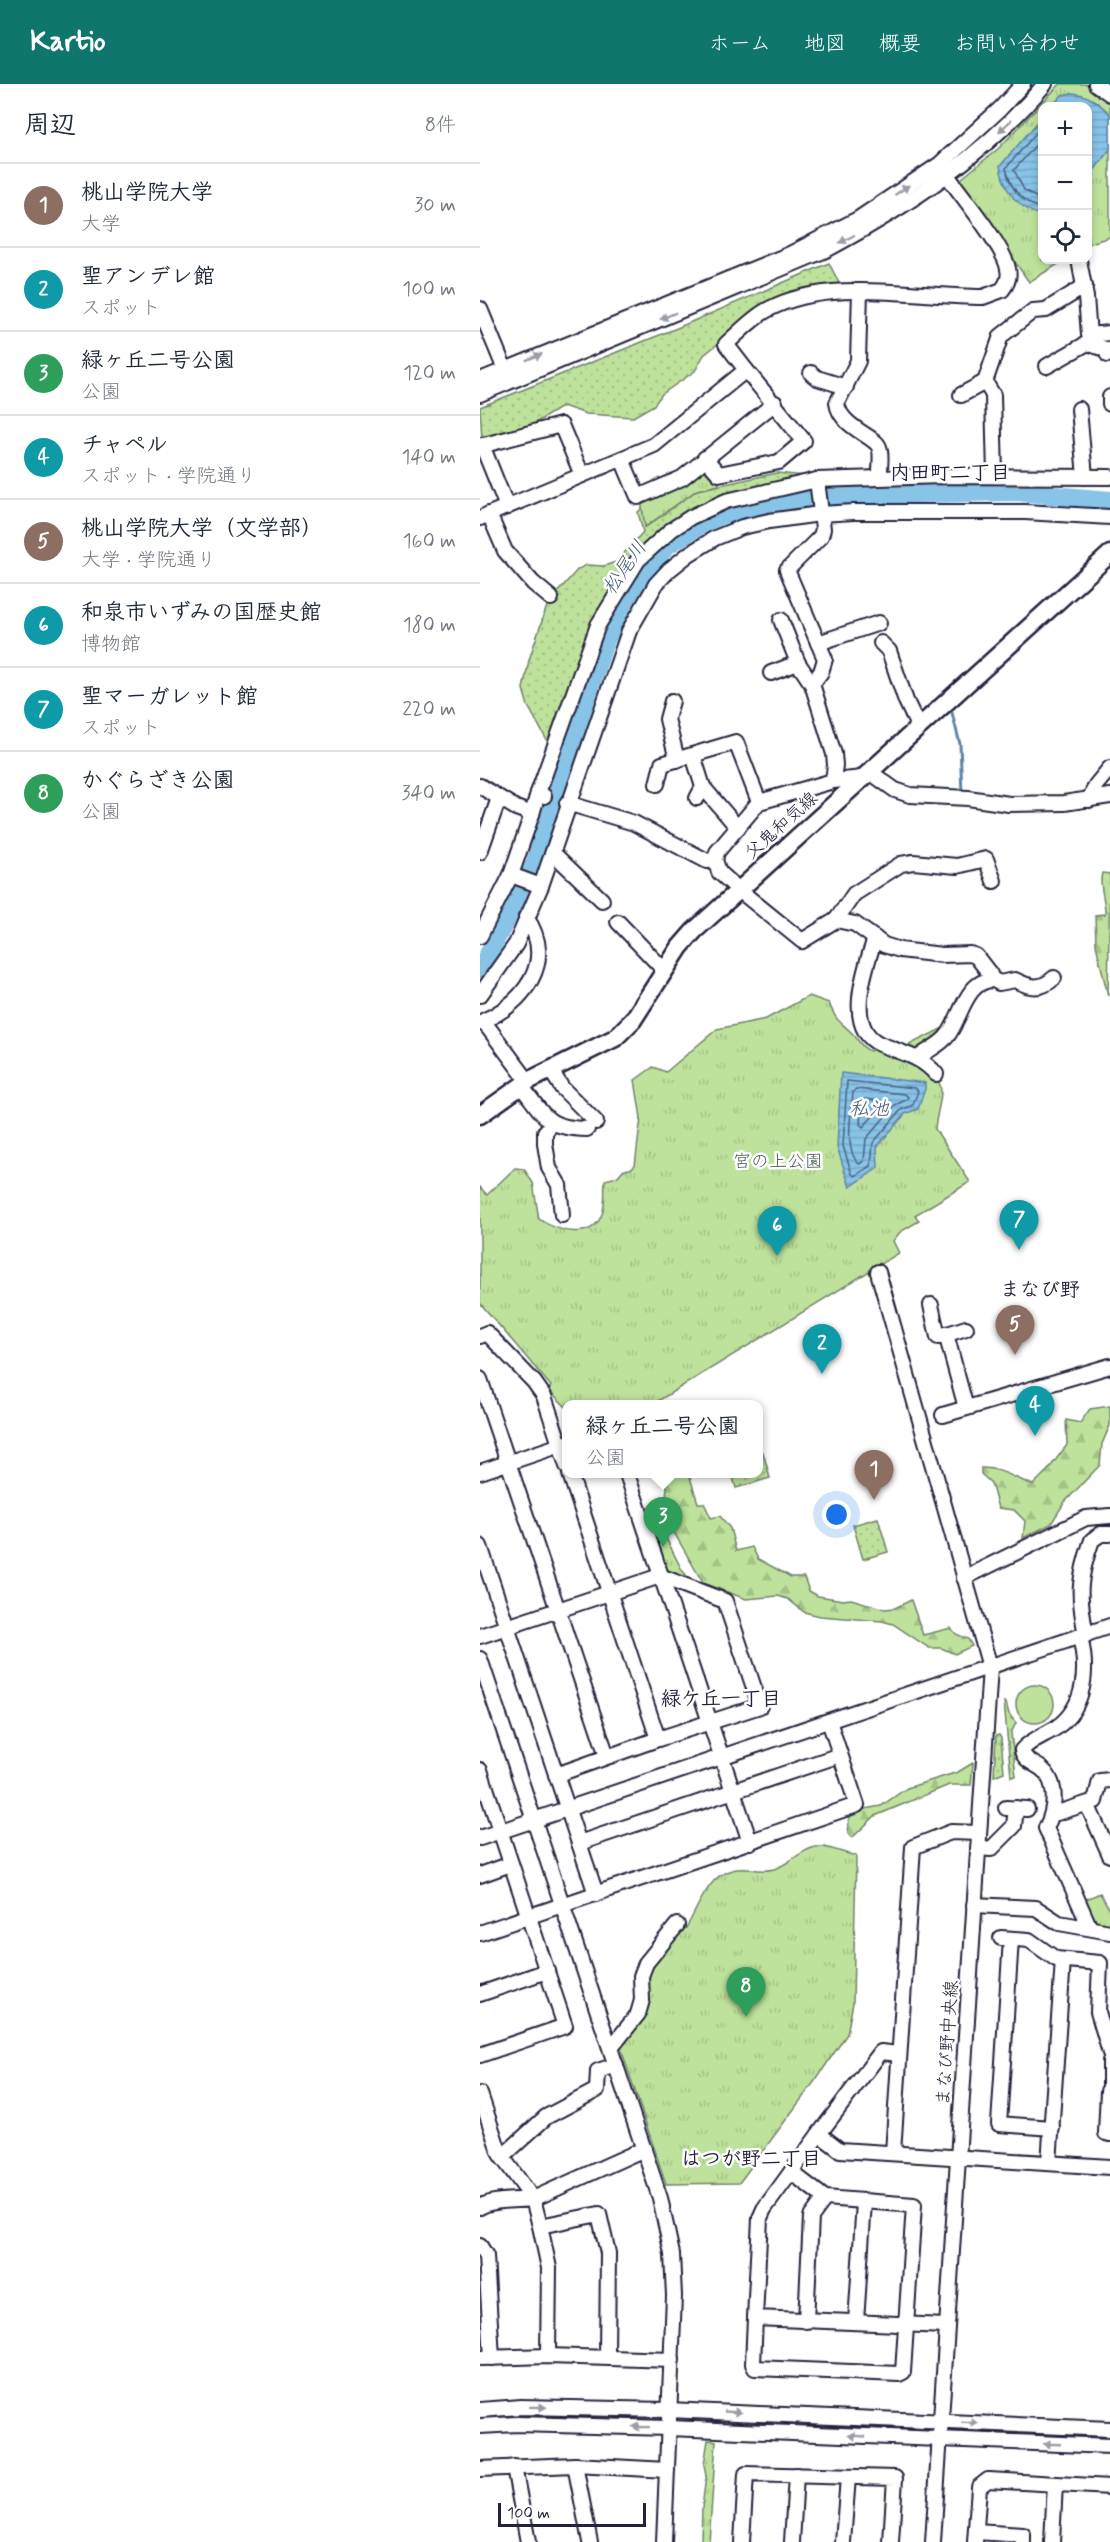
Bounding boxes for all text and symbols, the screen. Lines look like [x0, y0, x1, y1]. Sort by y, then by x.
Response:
text: Kartio [30, 24, 106, 61]
text: ホーム [709, 30, 771, 58]
text: 地図 [804, 30, 846, 58]
text: 概要 [879, 30, 921, 58]
text: お問い合わせ [954, 30, 1080, 58]
map controls [1038, 102, 1092, 264]
button: + [1038, 102, 1092, 156]
text: 周辺 [24, 109, 76, 143]
text: 8件 [425, 112, 456, 139]
one-way arrow [998, 119, 1012, 133]
button: − [1038, 156, 1092, 210]
text: 桃山学院大学 [81, 179, 213, 207]
one-way arrow [893, 184, 909, 196]
text: 1 [39, 192, 48, 219]
text: 30 m [414, 192, 456, 219]
button: locate [1038, 210, 1092, 264]
text: 大学 [81, 211, 121, 238]
one-way arrow [838, 234, 855, 244]
text: 聖アンデレ館 [81, 263, 215, 291]
text: 2 [39, 276, 48, 303]
text: 100 m [402, 276, 456, 303]
text: スポット [81, 295, 161, 322]
one-way arrow [658, 311, 676, 321]
text: 緑ヶ丘二号公園 [81, 347, 235, 375]
one-way arrow [525, 351, 543, 361]
text: 3 [39, 360, 48, 387]
text: 120 m [403, 360, 456, 387]
text: 公園 [81, 379, 121, 406]
text: チャペル [81, 431, 168, 459]
text: 4 [38, 444, 49, 471]
text: 140 m [402, 444, 456, 471]
district label: 内田町二丁目 [890, 460, 1010, 487]
text: スポット · 学院通り [81, 463, 256, 490]
text: 桃山学院大学（文学部） [81, 515, 323, 543]
text: 5 [38, 528, 50, 555]
text: 160 m [403, 528, 456, 555]
water label: 松尾川 [597, 536, 653, 600]
text: 大学 · 学院通り [81, 547, 216, 574]
text: 和泉市いずみの国歴史館 [81, 599, 321, 627]
text: 6 [38, 612, 49, 639]
text: 180 m [403, 612, 456, 639]
text: 博物館 [81, 631, 141, 658]
text: 聖マーガレット館 [81, 683, 257, 711]
text: 7 [37, 696, 50, 723]
text: 220 m [402, 696, 456, 723]
text: スポット [81, 715, 161, 742]
text: かぐらざき公園 [81, 767, 235, 795]
text: 8 [38, 780, 49, 807]
text: 340 m [401, 780, 456, 807]
street label: 父鬼和気線 [740, 787, 823, 865]
text: 公園 [81, 799, 121, 826]
water label: 私池 [849, 1096, 890, 1123]
park label: 宮の上公園 [733, 1150, 823, 1174]
pin: 7 [1000, 1200, 1038, 1250]
pin: 6 [758, 1206, 796, 1256]
district label: まなび野 [1000, 1277, 1080, 1304]
pin: 5 [996, 1306, 1034, 1355]
pin: 2 [802, 1324, 842, 1374]
pin: 4 [1016, 1386, 1054, 1436]
popup [562, 1400, 763, 1478]
text: 緑ヶ丘二号公園 [585, 1413, 740, 1441]
text: 公園 [585, 1445, 625, 1472]
pin: 1 [854, 1450, 894, 1500]
pin: 3 [644, 1498, 682, 1547]
your location [822, 1500, 851, 1529]
district label: 緑ケ丘一丁目 [661, 1686, 781, 1713]
pin: 8 [726, 1968, 766, 2017]
street label: まなび野中央線 [932, 1979, 964, 2107]
district label: はつが野二丁目 [681, 2146, 821, 2173]
one-way arrow [529, 2403, 548, 2412]
one-way arrow [724, 2408, 743, 2417]
one-way arrow [961, 2419, 980, 2428]
one-way arrow [631, 2422, 650, 2432]
one-way arrow [847, 2431, 866, 2440]
one-way arrow [1042, 2439, 1061, 2448]
scale bar [498, 2500, 646, 2528]
text: 100 m [507, 2503, 550, 2524]

